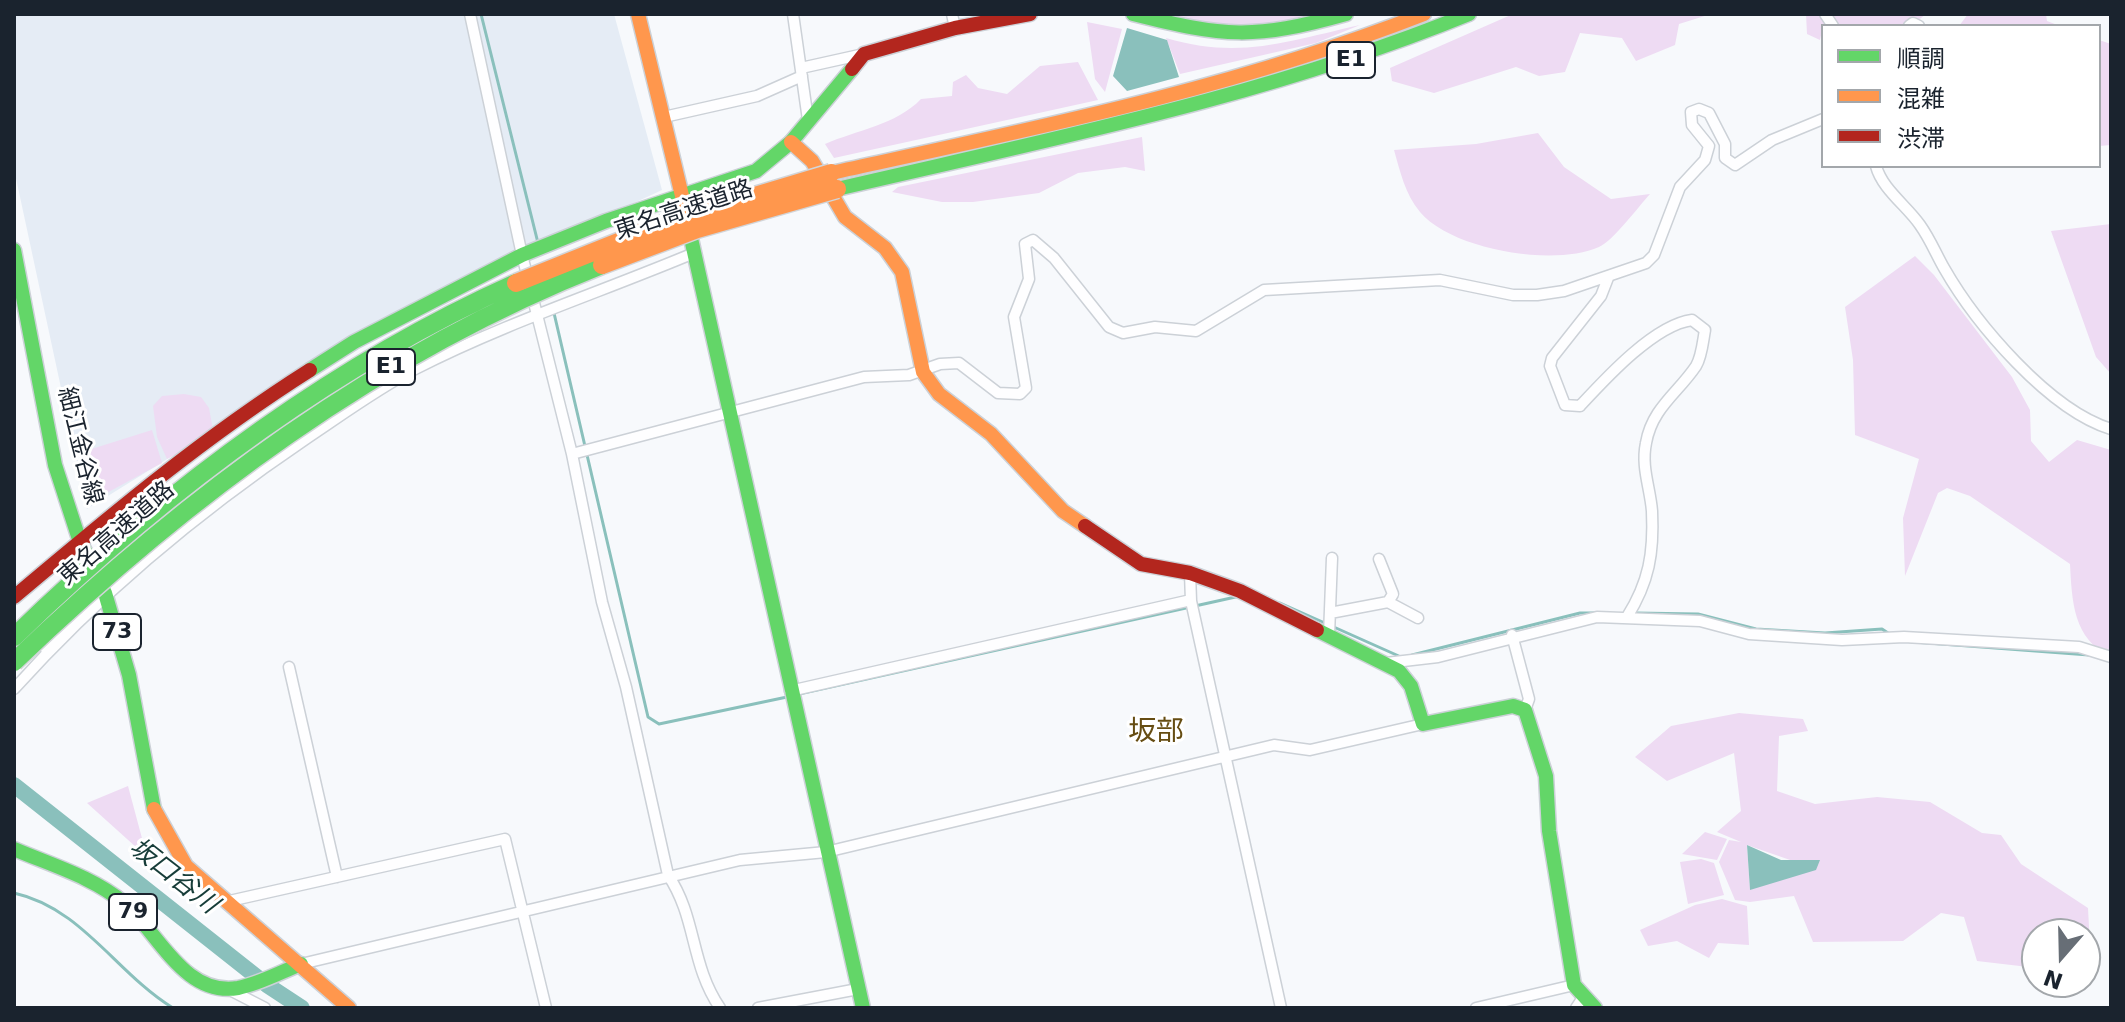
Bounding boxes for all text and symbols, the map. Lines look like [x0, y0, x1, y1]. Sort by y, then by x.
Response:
legend [1821, 24, 2101, 168]
road number: E1 [1327, 42, 1375, 78]
text: 順調 [1897, 45, 1945, 73]
text: 混雑 [1897, 85, 1945, 113]
text: 渋滞 [1897, 125, 1945, 153]
street label: 東名高速道路 [611, 175, 757, 247]
road number: E1 [367, 349, 415, 385]
street label: 細江金谷線 [51, 384, 107, 508]
street label: 東名高速道路 [53, 476, 181, 592]
road number: 73 [93, 614, 141, 650]
district label: 坂部 [1128, 716, 1184, 750]
water label: 坂口谷川 [122, 833, 224, 921]
road number: 79 [109, 894, 157, 930]
north arrow [2021, 918, 2101, 998]
text: N [2040, 964, 2066, 994]

